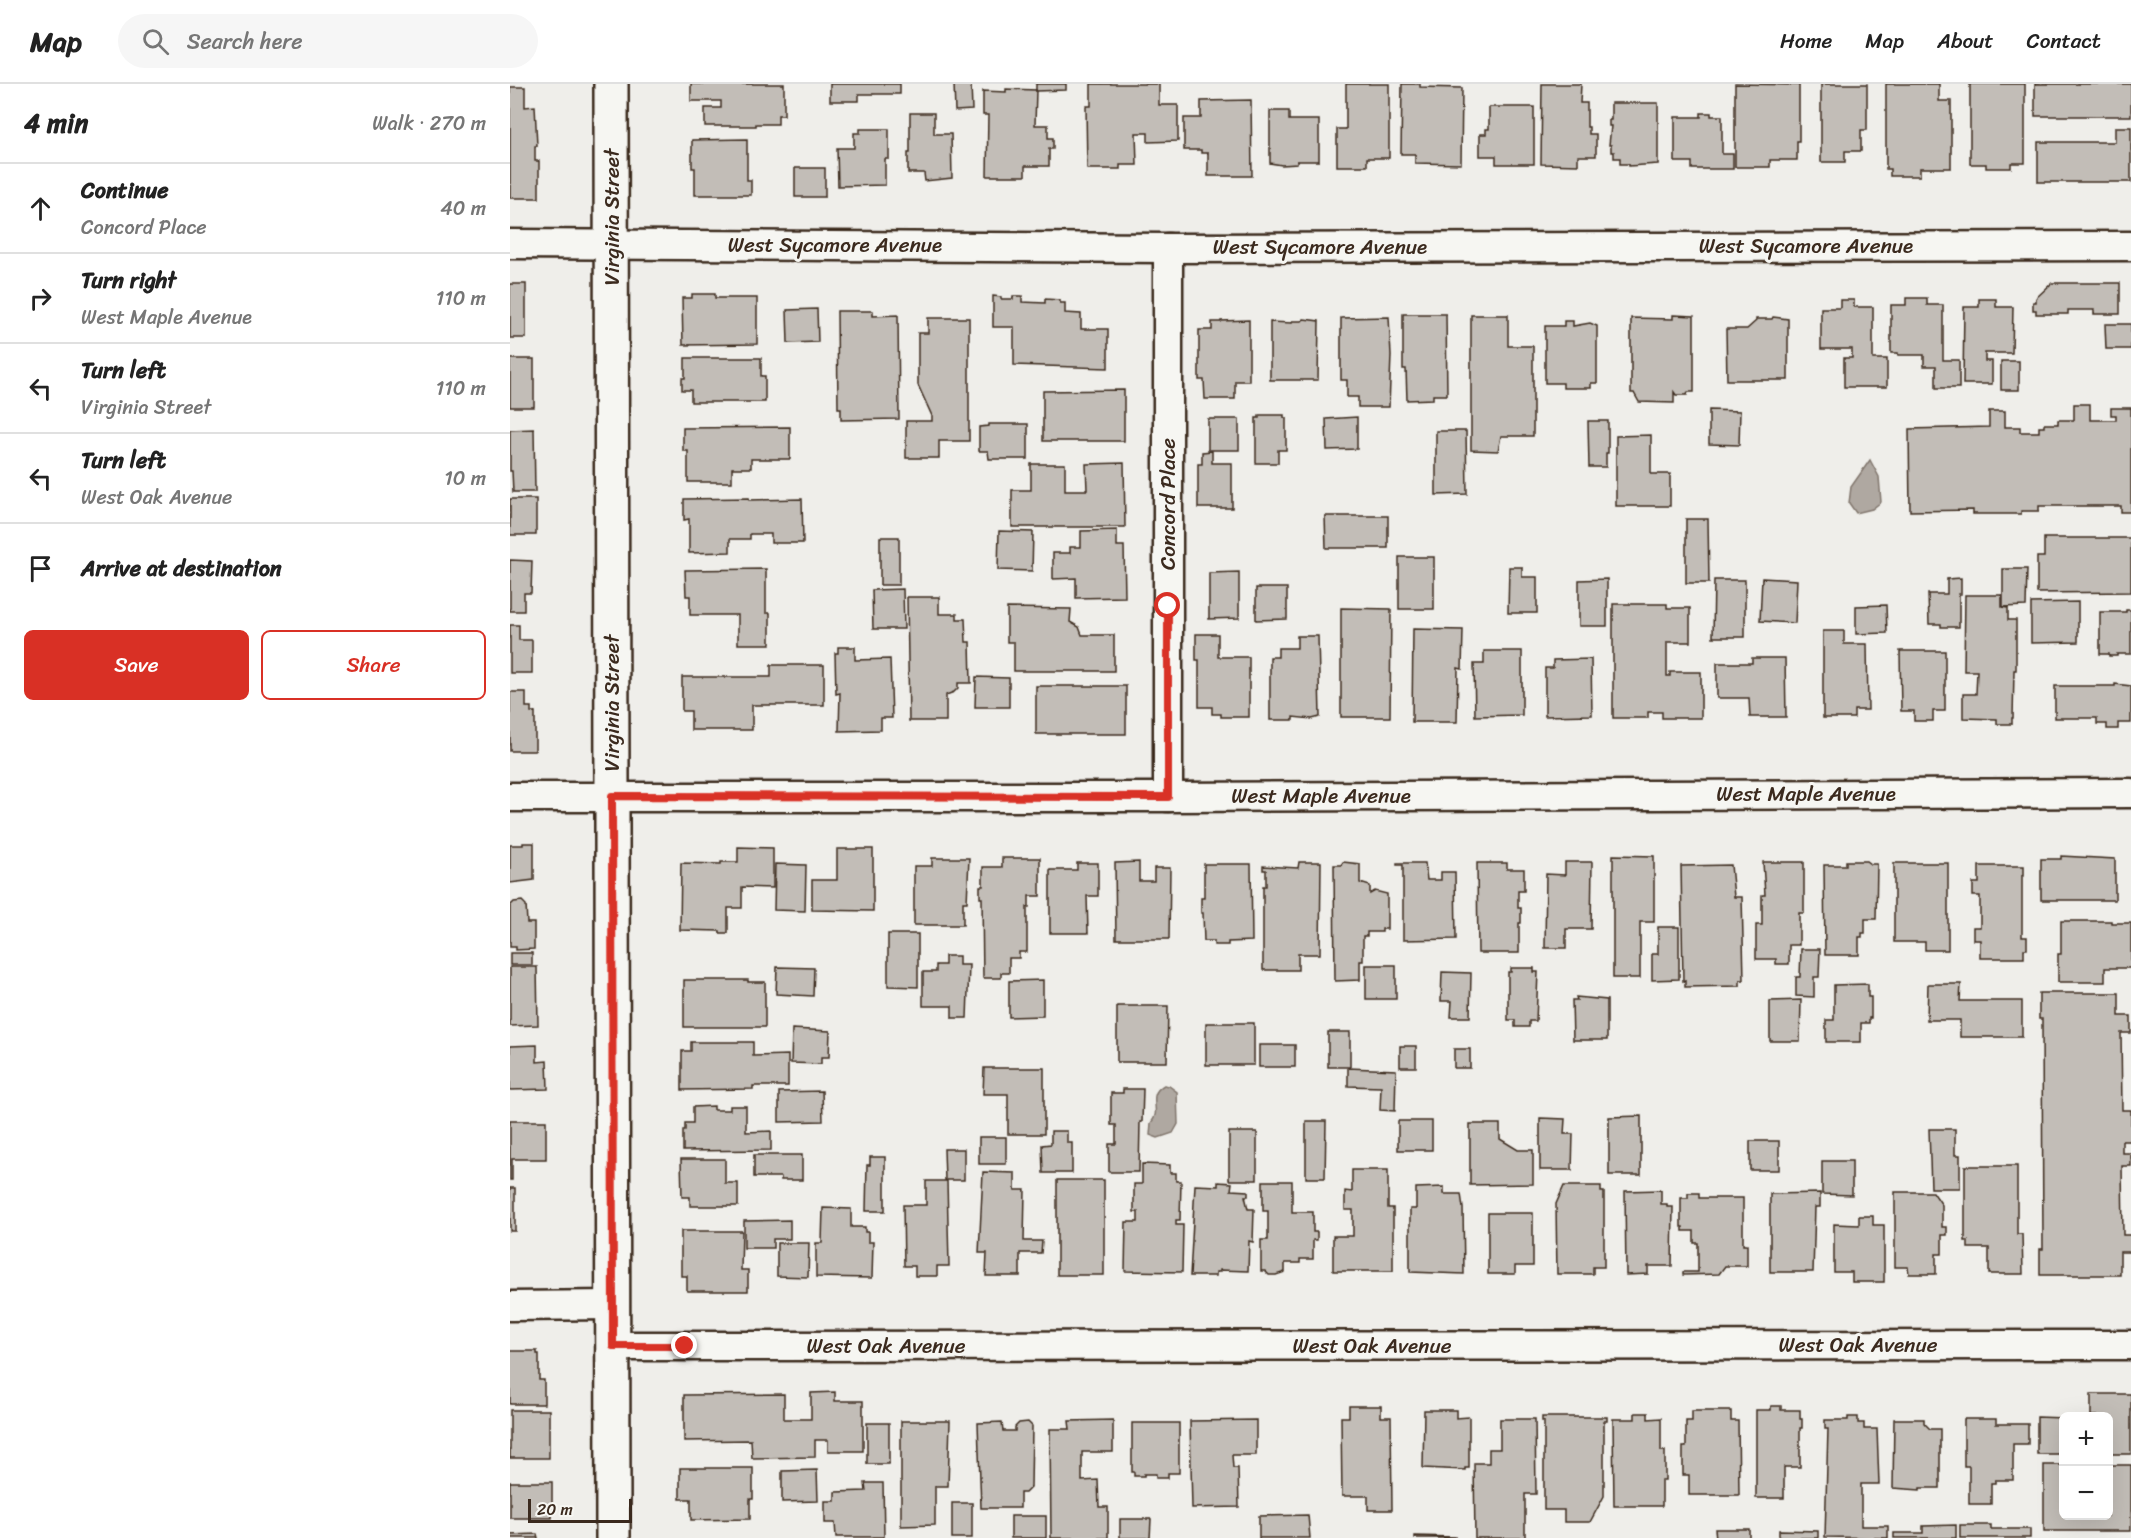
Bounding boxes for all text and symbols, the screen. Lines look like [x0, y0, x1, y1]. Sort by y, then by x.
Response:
search box [118, 14, 538, 68]
text: Map [30, 17, 82, 66]
text: Search here [187, 22, 303, 61]
text: Home [1780, 22, 1832, 60]
text: Map [1865, 22, 1904, 60]
text: About [1937, 22, 1994, 60]
text: Contact [2027, 22, 2101, 60]
icon: search [139, 25, 172, 58]
text: 4 min [24, 100, 88, 146]
text: Walk · 270 m [372, 106, 486, 141]
street label: Virginia Street [593, 147, 631, 285]
text: Continue [81, 171, 169, 210]
text: 40 m [440, 191, 486, 226]
icon: ahead [24, 192, 57, 225]
text: Concord Place [81, 210, 207, 245]
street label: West Sycamore Avenue [728, 226, 942, 264]
street label: West Sycamore Avenue [1699, 227, 1913, 265]
street label: West Sycamore Avenue [1213, 228, 1427, 266]
text: Turn right [81, 261, 176, 300]
text: 110 m [436, 281, 486, 316]
icon: right [24, 282, 57, 315]
text: West Maple Avenue [81, 300, 252, 335]
text: Turn left [81, 351, 166, 390]
text: 110 m [436, 371, 486, 406]
icon: left [24, 372, 57, 405]
text: Virginia Street [81, 390, 211, 425]
street label: Concord Place [1149, 438, 1187, 570]
text: Turn left [81, 441, 166, 480]
text: 10 m [444, 461, 486, 496]
icon: left [24, 462, 57, 495]
text: West Oak Avenue [81, 480, 232, 515]
text: Arrive at destination [81, 549, 282, 588]
icon: arrive [24, 552, 57, 585]
route start [1154, 592, 1180, 618]
button: Save [24, 630, 249, 700]
button: Share [261, 630, 486, 700]
street label: Virginia Street [593, 633, 631, 771]
street label: West Maple Avenue [1716, 775, 1896, 813]
street label: West Maple Avenue [1231, 777, 1411, 815]
street label: West Oak Avenue [1779, 1326, 1938, 1364]
street label: West Oak Avenue [807, 1327, 966, 1365]
street label: West Oak Avenue [1293, 1327, 1452, 1365]
route end [671, 1332, 697, 1358]
map controls [2059, 1412, 2113, 1520]
button: + [2059, 1412, 2113, 1466]
button: − [2059, 1466, 2113, 1520]
text: 20 m [537, 1495, 573, 1524]
scale bar [528, 1496, 632, 1524]

